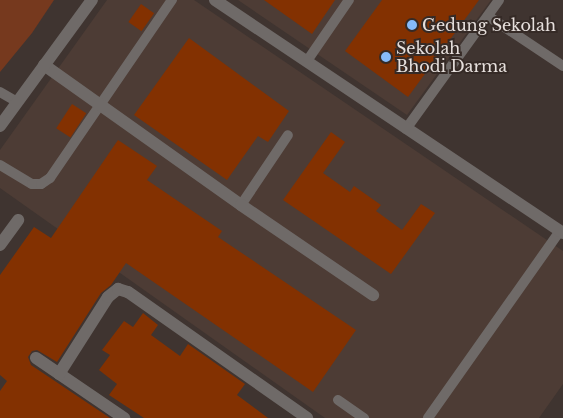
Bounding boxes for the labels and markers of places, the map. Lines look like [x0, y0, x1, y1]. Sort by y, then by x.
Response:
place label: Gedung Sekolah [422, 15, 556, 35]
marker: Gedung Sekolah [406, 19, 418, 31]
place label: Sekolah Bhodi Darma [396, 38, 507, 76]
marker: Sekolah Bhodi Darma [380, 51, 392, 63]

